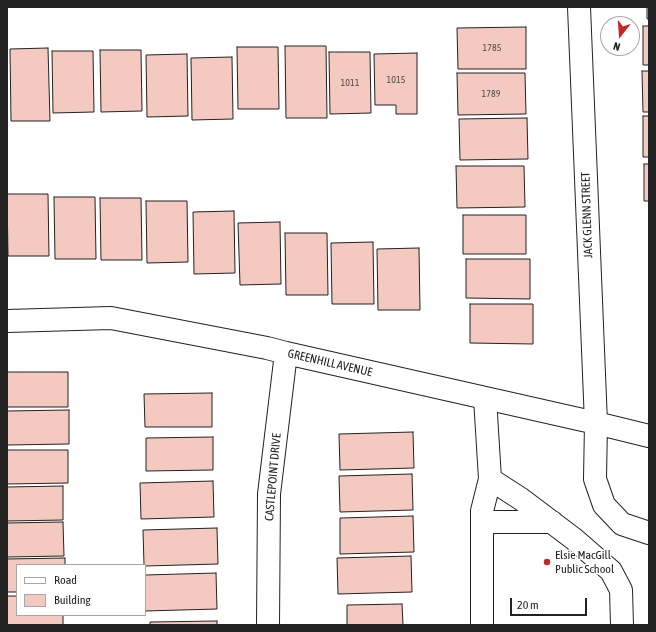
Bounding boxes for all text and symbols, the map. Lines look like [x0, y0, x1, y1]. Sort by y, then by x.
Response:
north arrow [600, 16, 640, 56]
text: N [612, 40, 622, 53]
house number: 1785 [483, 42, 501, 54]
house number: 1015 [387, 74, 405, 86]
house number: 1011 [341, 77, 359, 89]
house number: 1789 [482, 88, 500, 100]
street label: JACK GLENN STREET [578, 172, 596, 258]
street label: GREENHILL AVENUE [286, 346, 374, 380]
street label: CASTLEPOINT DRIVE [262, 433, 284, 521]
place label: Elsie MacGill Public School [555, 548, 614, 576]
marker: Elsie MacGill Public School [542, 557, 552, 567]
legend [16, 564, 146, 616]
text: Road [54, 573, 77, 587]
scale bar [512, 590, 589, 616]
text: Building [54, 593, 91, 607]
text: 20 m [517, 598, 539, 612]

